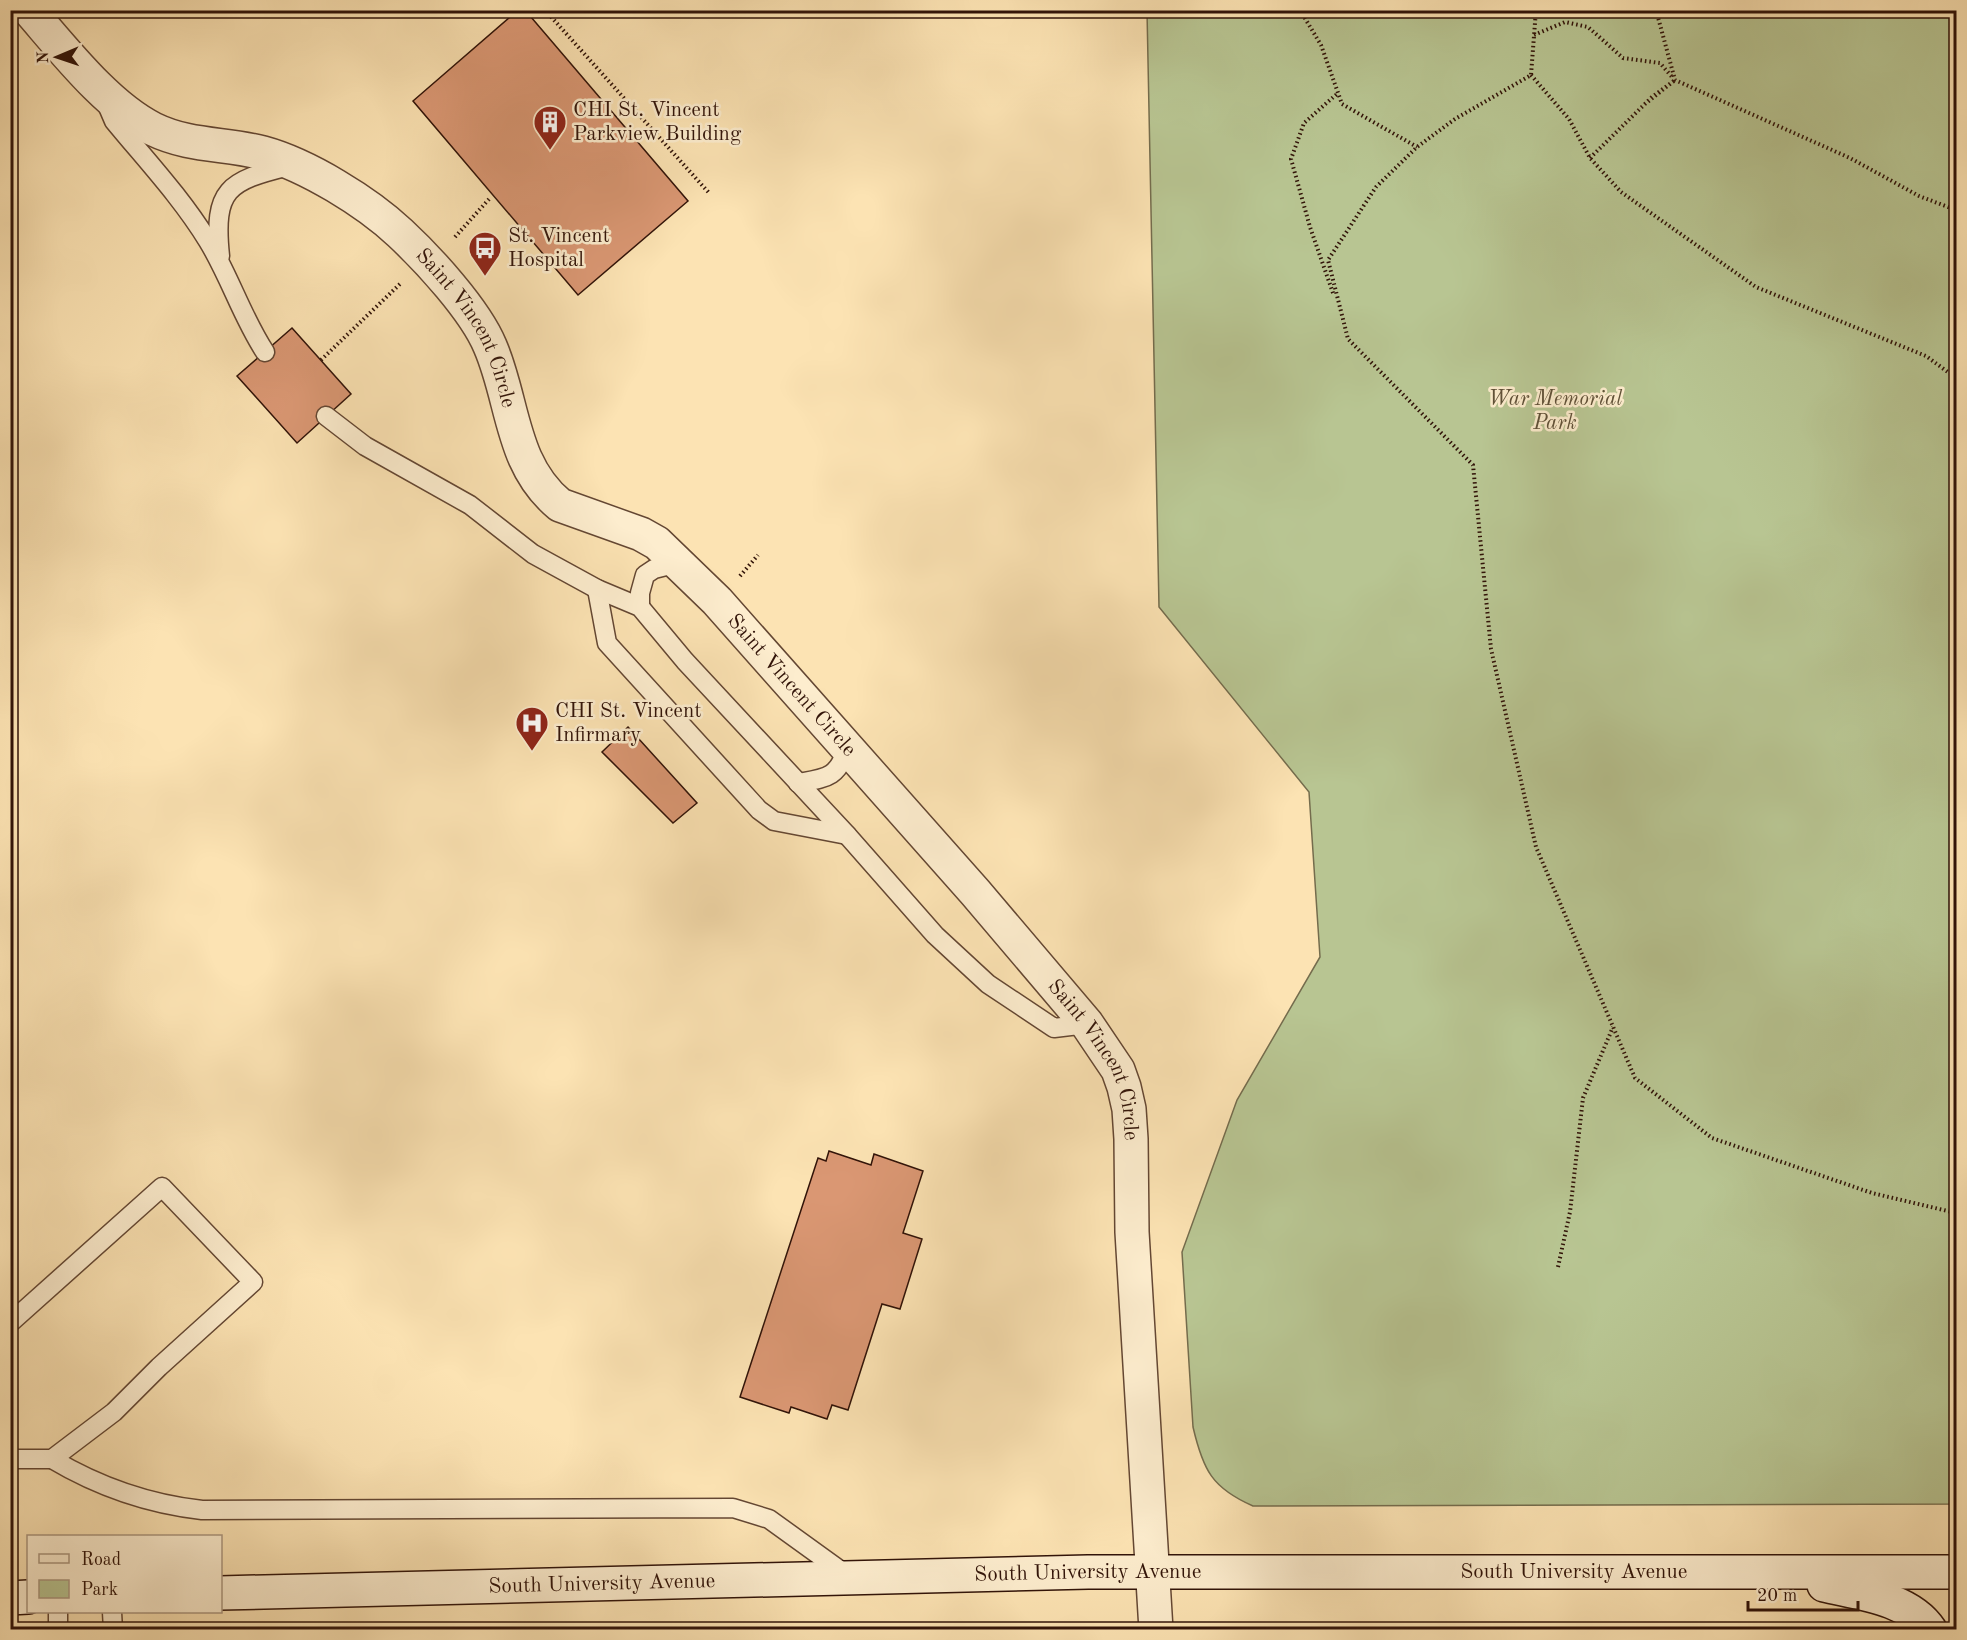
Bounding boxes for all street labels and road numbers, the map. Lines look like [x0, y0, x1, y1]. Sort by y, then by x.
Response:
street label: Saint Vincent Circle [412, 245, 519, 410]
street label: Saint Vincent Circle [723, 610, 860, 760]
street label: Saint Vincent Circle [1044, 976, 1142, 1141]
street label: South University Avenue [974, 1562, 1201, 1585]
street label: South University Avenue [1460, 1562, 1687, 1583]
street label: South University Avenue [488, 1571, 716, 1597]

